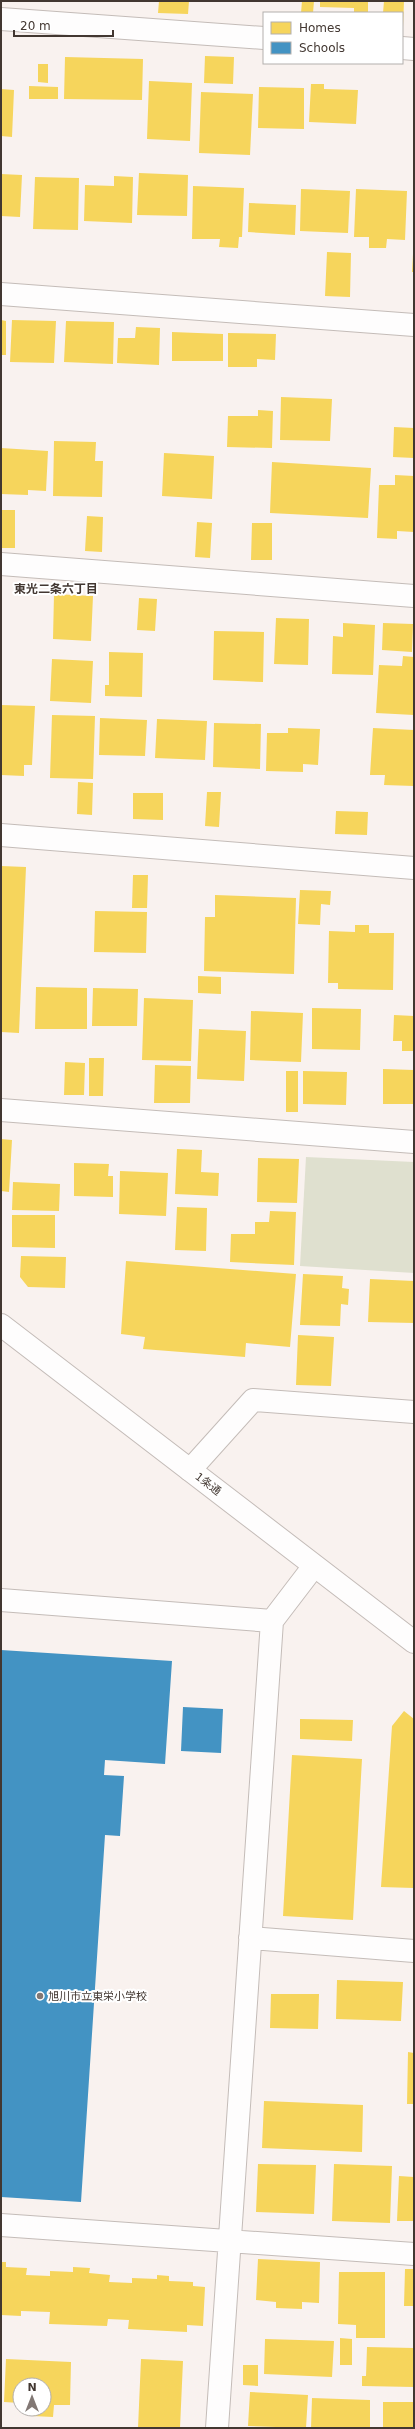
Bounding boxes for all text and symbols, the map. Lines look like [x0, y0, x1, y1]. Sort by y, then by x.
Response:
scale bar [14, 12, 113, 38]
legend [263, 12, 403, 64]
text: 20 m [20, 19, 51, 33]
text: Homes [299, 21, 341, 35]
text: Schools [299, 41, 345, 55]
district label: 東光二条六丁目 [14, 582, 98, 596]
street label: 1条通 [193, 1470, 223, 1498]
place label: 旭川市立東栄小学校 [48, 1990, 147, 2003]
marker: 旭川市立東栄小学校 [35, 1991, 45, 2001]
north arrow [12, 2377, 52, 2417]
text: N [27, 2381, 37, 2394]

